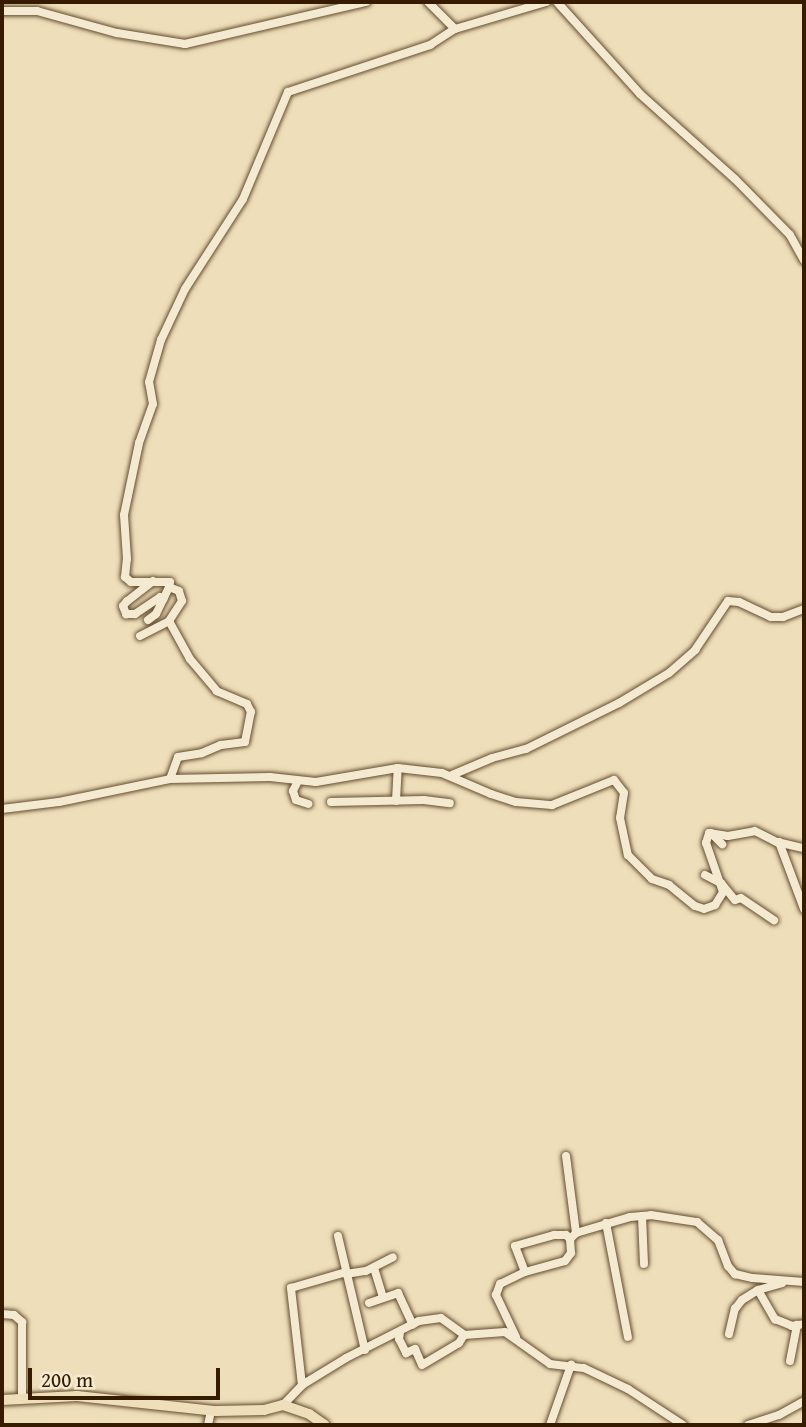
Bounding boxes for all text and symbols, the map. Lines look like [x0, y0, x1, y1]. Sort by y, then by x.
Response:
scale bar [32, 1354, 224, 1398]
text: 200 m [41, 1364, 93, 1395]

